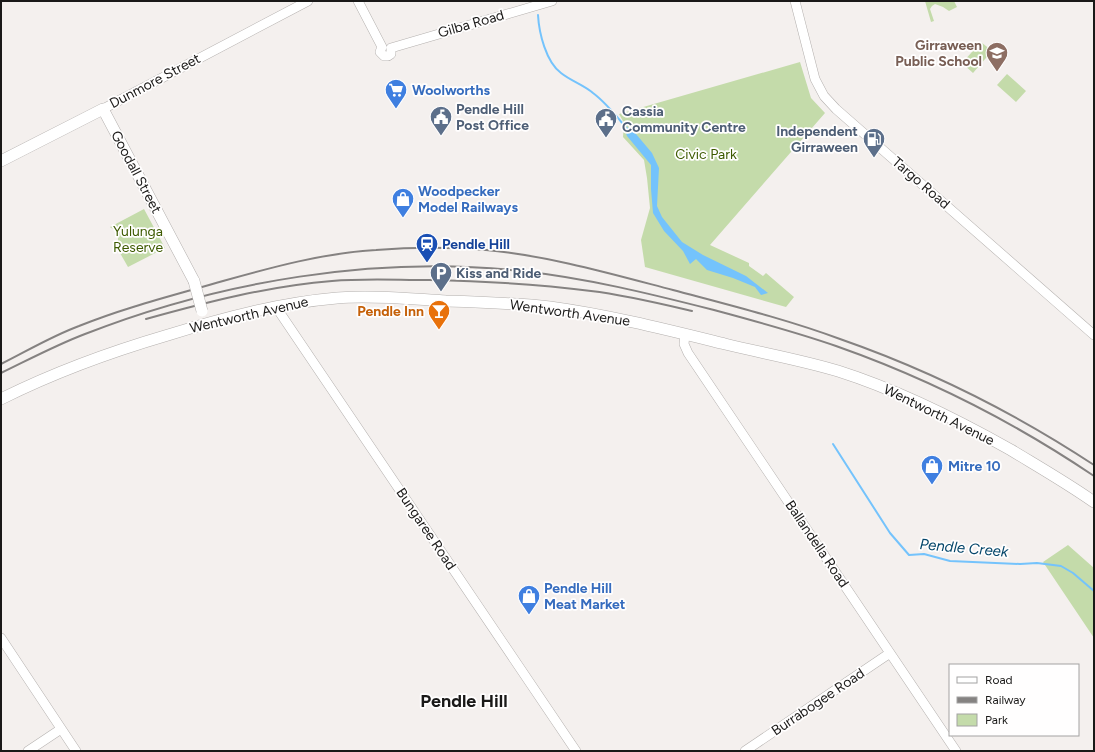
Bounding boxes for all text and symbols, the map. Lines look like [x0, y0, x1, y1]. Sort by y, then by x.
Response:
street label: Gilba Road [436, 6, 506, 42]
place label: Girraween Public School [895, 37, 982, 70]
school or university icon: Girraween Public School [984, 40, 1010, 73]
street label: Dunmore Street [107, 50, 203, 112]
supermarket icon: Woolworths [383, 77, 409, 110]
place label: Woolworths [412, 82, 490, 99]
place label: Pendle Hill Post Office [456, 101, 529, 134]
place label: Cassia Community Centre [622, 103, 746, 136]
public building icon: Pendle Hill Post Office [428, 104, 454, 137]
public building icon: Cassia Community Centre [593, 106, 619, 139]
place label: Independent Girraween [776, 123, 858, 156]
fuel station icon: Independent Girraween [861, 126, 887, 159]
street label: Goodall Street [107, 128, 165, 216]
park label: Civic Park [675, 146, 737, 163]
street label: Targo Road [889, 153, 953, 213]
place label: Woodpecker Model Railways [418, 183, 518, 216]
shop icon: Woodpecker Model Railways [390, 186, 416, 219]
park label: Yulunga Reserve [113, 223, 163, 256]
station icon: Pendle Hill [414, 231, 440, 264]
place label: Pendle Hill [442, 236, 510, 253]
parking icon: Kiss and Ride [428, 260, 454, 293]
place label: Kiss and Ride [456, 265, 541, 282]
street label: Wentworth Avenue [188, 293, 310, 337]
street label: Wentworth Avenue [509, 296, 632, 330]
bar icon: Pendle Inn [426, 298, 452, 331]
place label: Pendle Inn [357, 303, 424, 320]
street label: Wentworth Avenue [881, 381, 998, 449]
shop icon: Mitre 10 [919, 453, 945, 486]
place label: Mitre 10 [948, 458, 1001, 475]
street label: Bungaree Road [392, 485, 460, 573]
street label: Ballandella Road [782, 497, 852, 591]
water label: Pendle Creek [919, 535, 1010, 561]
place label: Pendle Hill Meat Market [544, 580, 626, 613]
shop icon: Pendle Hill Meat Market [516, 583, 542, 616]
legend [949, 664, 1079, 736]
street label: Burrabogee Road [768, 665, 868, 739]
text: Road [985, 673, 1013, 687]
district label: Pendle Hill [420, 690, 508, 712]
text: Railway [985, 693, 1026, 707]
text: Park [985, 713, 1008, 727]

